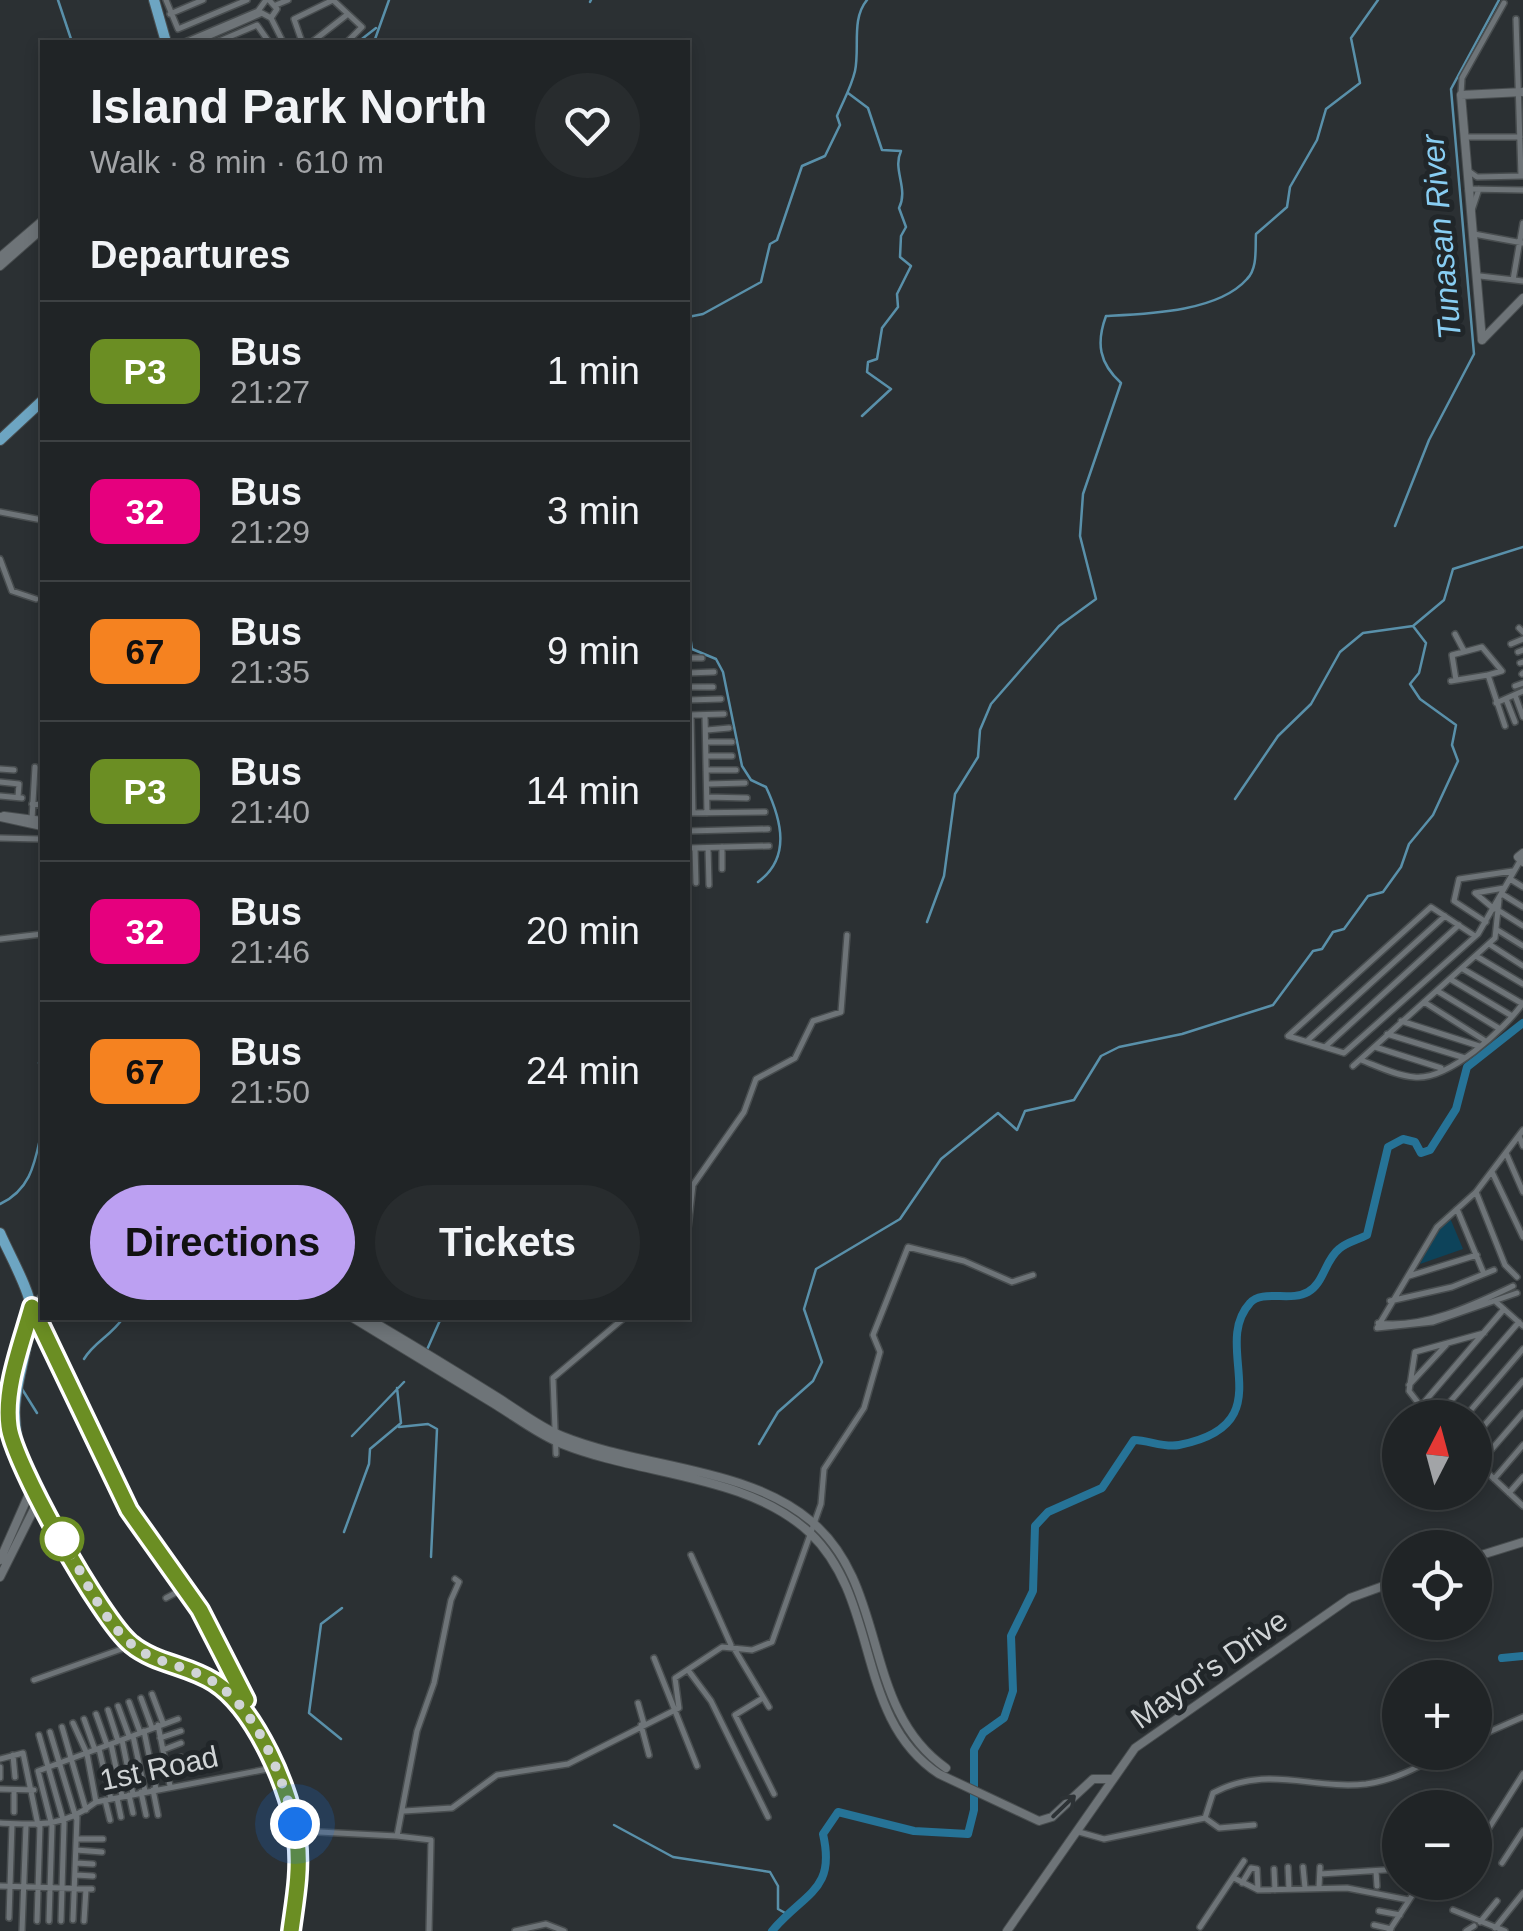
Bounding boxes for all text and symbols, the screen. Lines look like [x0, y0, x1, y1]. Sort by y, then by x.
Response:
button: heart [535, 73, 640, 178]
text: Island Park North [90, 80, 487, 133]
water label: Tunasan River [1414, 132, 1468, 341]
text: Walk · 8 min · 610 m [90, 144, 384, 180]
text: Departures [90, 234, 291, 276]
text: Bus [230, 331, 302, 373]
text: 1 min [547, 350, 640, 392]
text: P3 [124, 352, 166, 391]
text: 21:27 [230, 374, 310, 410]
text: Bus [230, 471, 302, 513]
text: 3 min [547, 490, 640, 532]
text: 32 [126, 492, 164, 531]
text: 21:29 [230, 514, 310, 550]
text: Bus [230, 611, 302, 653]
text: 9 min [547, 630, 640, 672]
text: 67 [126, 632, 164, 671]
text: 21:35 [230, 654, 310, 690]
text: Bus [230, 751, 302, 793]
text: 14 min [526, 770, 640, 812]
text: P3 [124, 772, 166, 811]
text: 21:40 [230, 794, 310, 830]
text: Bus [230, 891, 302, 933]
text: 20 min [526, 910, 640, 952]
text: 32 [126, 912, 164, 951]
text: 21:46 [230, 934, 310, 970]
text: Bus [230, 1031, 302, 1073]
text: 24 min [526, 1050, 640, 1092]
text: 67 [126, 1052, 164, 1091]
text: 21:50 [230, 1074, 310, 1110]
button: Directions [90, 1185, 355, 1300]
button: Tickets [375, 1185, 640, 1300]
north arrow [1382, 1400, 1492, 1510]
map controls [1382, 1400, 1492, 1900]
unlabelled marker [41, 1518, 83, 1560]
button: locate [1382, 1530, 1492, 1640]
street label: Mayor's Drive [1125, 1603, 1293, 1735]
button: + [1382, 1660, 1492, 1770]
street label: 1st Road [97, 1739, 221, 1797]
button: − [1382, 1790, 1492, 1900]
one-way arrow [1051, 1794, 1075, 1818]
your location [270, 1799, 320, 1849]

